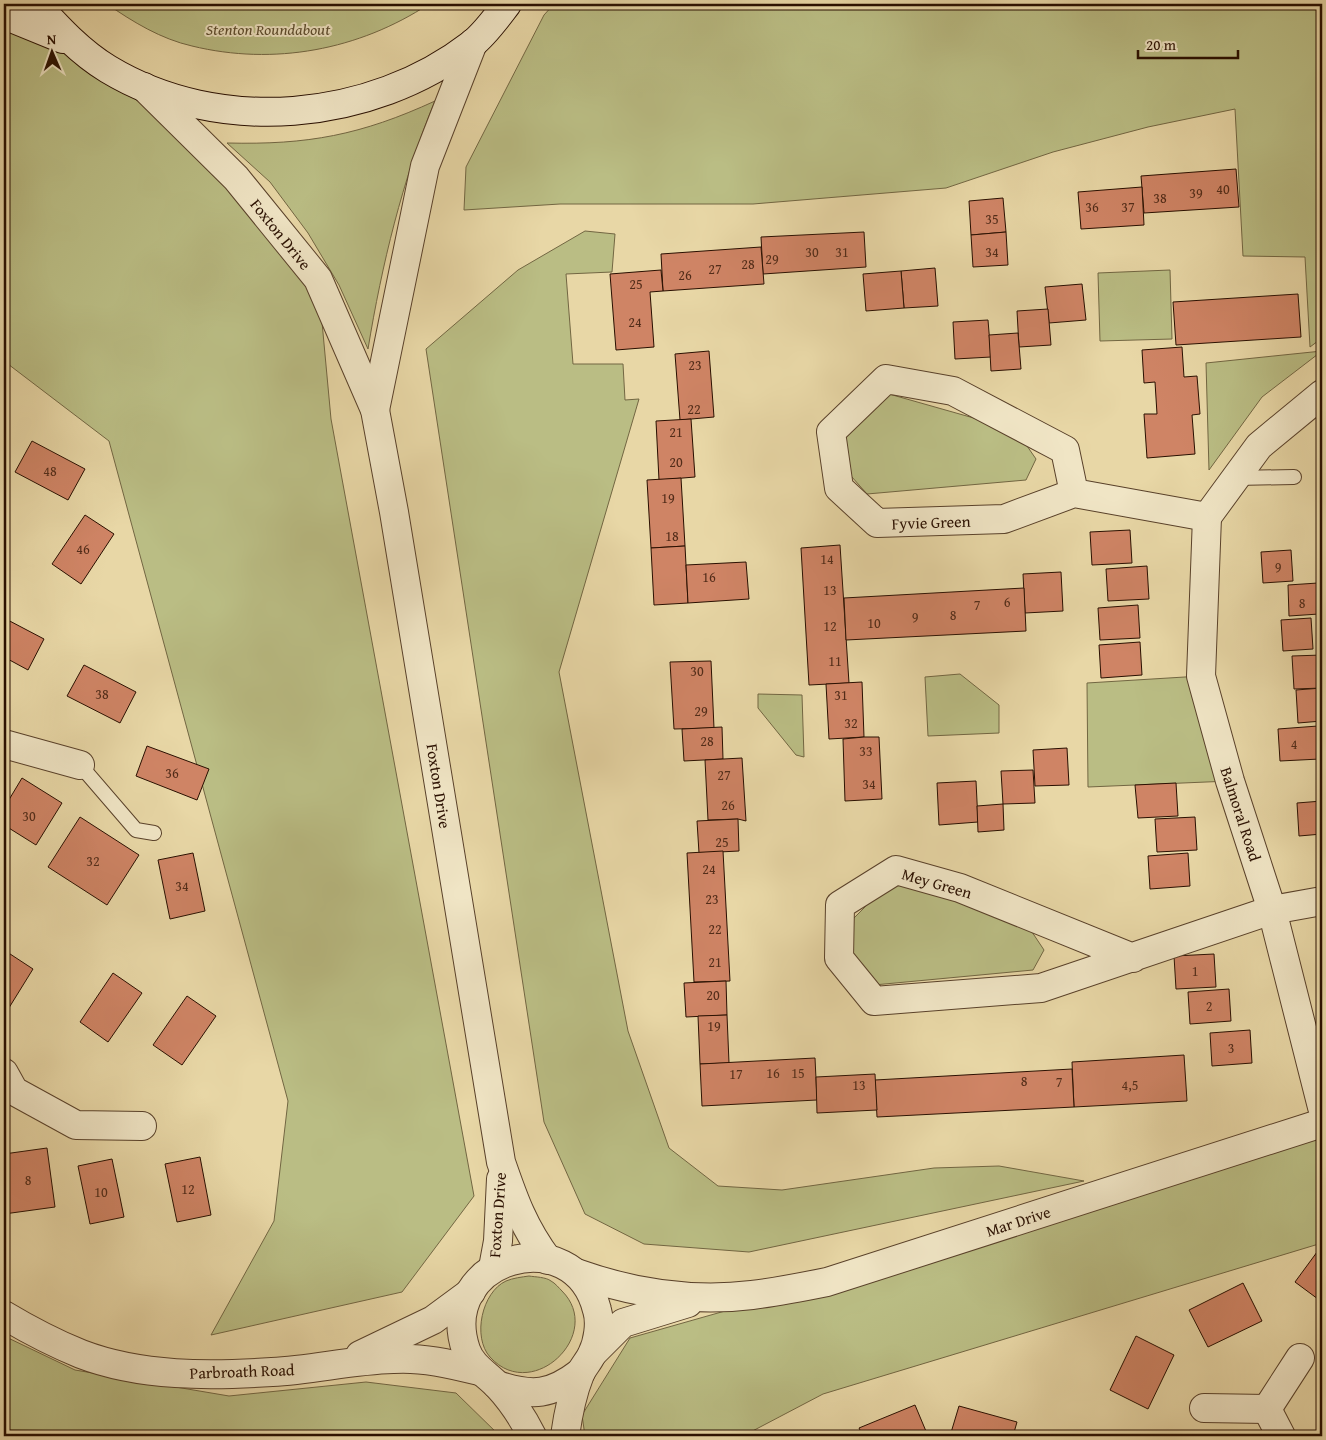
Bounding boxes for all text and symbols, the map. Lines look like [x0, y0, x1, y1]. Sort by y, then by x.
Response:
park label: Stenton Roundabout [206, 17, 331, 41]
north arrow [28, 28, 78, 78]
scale bar [1138, 28, 1238, 60]
text: N [47, 29, 57, 49]
text: 20 m [1146, 34, 1177, 55]
house number: 40 [1216, 179, 1230, 199]
house number: 39 [1189, 183, 1203, 203]
house number: 38 [1153, 188, 1167, 208]
street label: Foxton Drive [245, 193, 317, 275]
house number: 36 [1085, 197, 1099, 217]
house number: 37 [1121, 197, 1135, 217]
house number: 35 [985, 209, 999, 229]
house number: 30 [805, 242, 819, 262]
house number: 31 [835, 242, 849, 262]
house number: 34 [985, 242, 999, 262]
house number: 29 [765, 249, 779, 269]
house number: 28 [741, 254, 755, 274]
house number: 27 [708, 259, 722, 279]
house number: 26 [678, 265, 692, 285]
house number: 25 [629, 274, 643, 294]
house number: 24 [628, 312, 642, 332]
house number: 23 [688, 355, 702, 375]
house number: 22 [687, 399, 701, 419]
house number: 21 [669, 422, 683, 442]
house number: 20 [669, 452, 683, 472]
house number: 48 [43, 461, 57, 481]
house number: 19 [661, 488, 675, 508]
street label: Fyvie Green [891, 509, 971, 535]
house number: 18 [665, 526, 679, 546]
house number: 46 [76, 539, 90, 559]
house number: 14 [820, 549, 834, 569]
house number: 9 [1275, 557, 1282, 577]
house number: 16 [702, 567, 716, 587]
house number: 13 [823, 580, 837, 600]
house number: 6 [1004, 592, 1011, 612]
house number: 8 [1299, 593, 1306, 613]
house number: 7 [974, 595, 981, 615]
house number: 8 [950, 605, 957, 625]
house number: 9 [912, 607, 919, 627]
house number: 10 [867, 613, 881, 633]
house number: 12 [823, 616, 837, 636]
house number: 11 [828, 651, 842, 671]
house number: 30 [690, 661, 704, 681]
house number: 38 [95, 684, 109, 704]
house number: 31 [834, 685, 848, 705]
house number: 29 [694, 701, 708, 721]
house number: 32 [844, 713, 858, 733]
house number: 28 [700, 731, 714, 751]
house number: 4 [1291, 734, 1298, 754]
house number: 33 [859, 741, 873, 761]
street label: Foxton Drive [420, 742, 458, 830]
house number: 36 [165, 763, 179, 783]
street label: Balmoral Road [1214, 764, 1268, 865]
house number: 27 [717, 765, 731, 785]
house number: 34 [862, 774, 876, 794]
house number: 26 [721, 795, 735, 815]
house number: 30 [22, 806, 36, 826]
house number: 25 [715, 832, 729, 852]
house number: 32 [86, 851, 100, 871]
house number: 24 [702, 859, 716, 879]
street label: Mey Green [899, 862, 975, 904]
house number: 34 [175, 876, 189, 896]
house number: 23 [705, 889, 719, 909]
house number: 22 [708, 919, 722, 939]
house number: 21 [708, 952, 722, 972]
house number: 1 [1192, 961, 1198, 981]
house number: 20 [706, 985, 720, 1005]
house number: 2 [1206, 996, 1212, 1016]
house number: 19 [707, 1016, 721, 1036]
house number: 3 [1228, 1038, 1234, 1058]
house number: 16 [766, 1063, 780, 1083]
house number: 15 [791, 1063, 805, 1083]
house number: 17 [729, 1064, 743, 1084]
house number: 8 [1021, 1071, 1028, 1091]
house number: 7 [1056, 1072, 1063, 1092]
house number: 13 [852, 1075, 866, 1095]
house number: 4,5 [1122, 1075, 1138, 1095]
house number: 8 [25, 1170, 32, 1190]
street label: Foxton Drive [482, 1172, 512, 1258]
house number: 12 [181, 1179, 195, 1199]
house number: 10 [94, 1182, 108, 1202]
street label: Mar Drive [983, 1199, 1053, 1243]
street label: Parbroath Road [189, 1357, 295, 1385]

